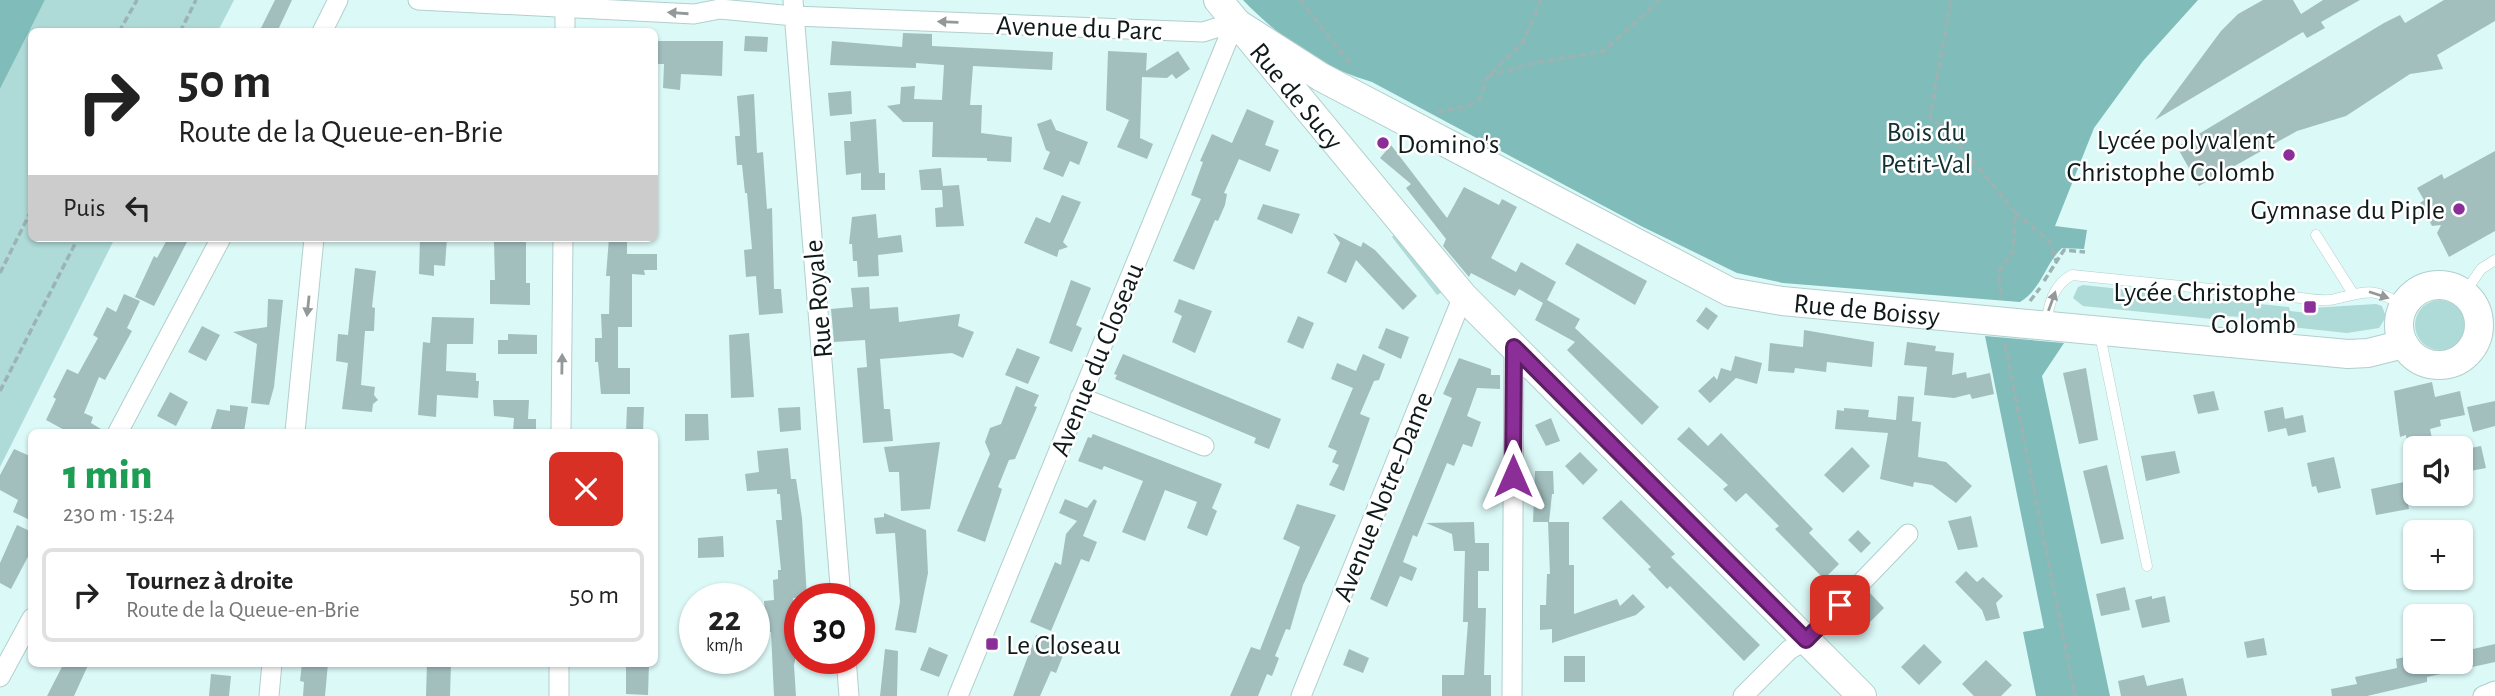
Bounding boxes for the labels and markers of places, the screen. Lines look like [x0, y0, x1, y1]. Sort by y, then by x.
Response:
place label: Lycée polyvalent Christophe Colomb [2066, 127, 2275, 187]
place label: Domino's [1397, 131, 1499, 159]
marker: Domino's [1375, 135, 1391, 151]
marker: Lycée polyvalent Christophe Colomb [2281, 147, 2297, 163]
place label: Gymnase du Piple [2251, 197, 2445, 225]
marker: Gymnase du Piple [2451, 201, 2467, 217]
place label: Lycée Christophe Colomb [2113, 279, 2296, 339]
marker: Lycée Christophe Colomb [2302, 299, 2318, 315]
pin [1810, 575, 1870, 635]
place label: Le Closeau [1006, 632, 1121, 660]
marker: Le Closeau [984, 636, 1000, 652]

